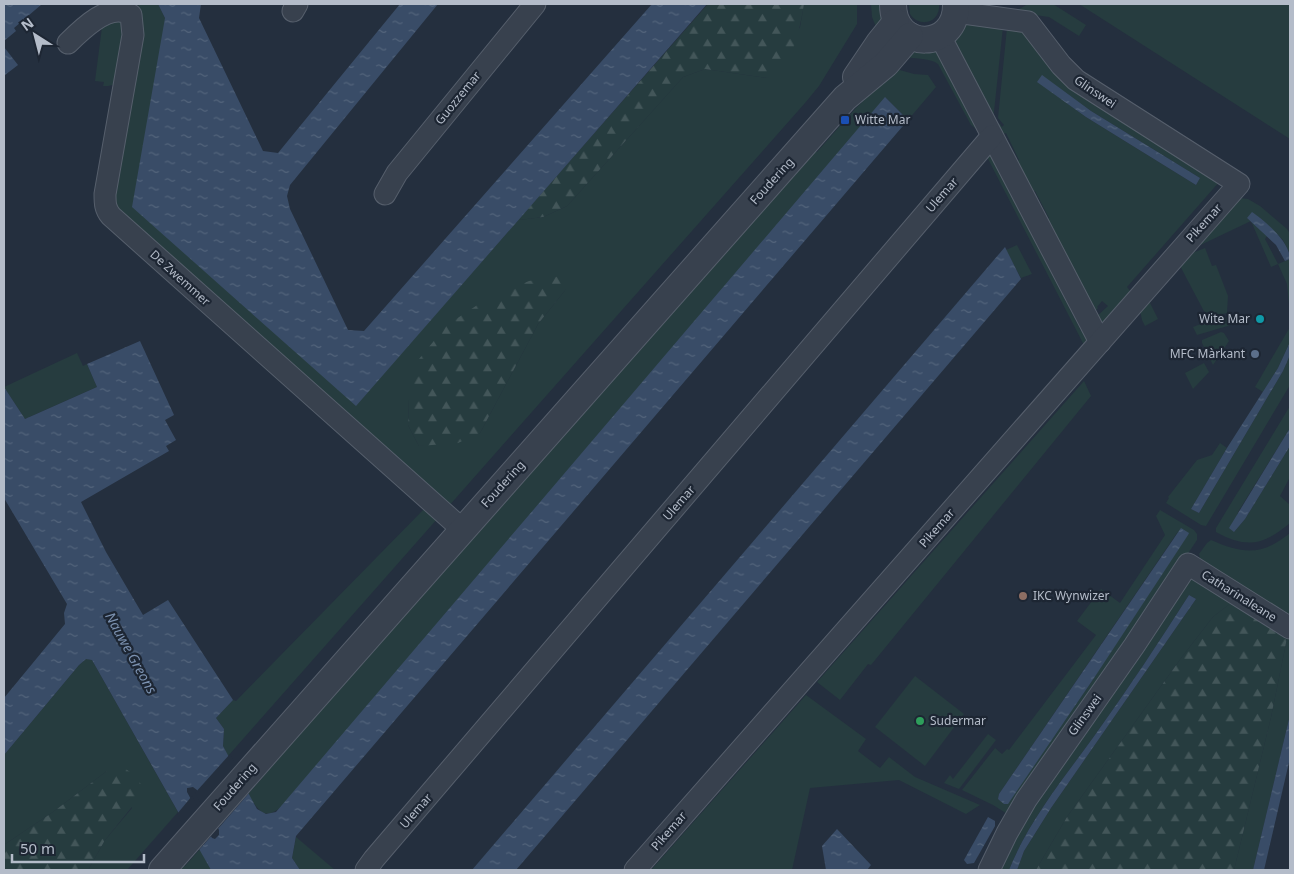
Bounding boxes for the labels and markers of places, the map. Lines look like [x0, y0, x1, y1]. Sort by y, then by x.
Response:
place label: Witte Mar [855, 111, 910, 128]
marker: Witte Mar [839, 114, 851, 126]
place label: Wite Mar [1199, 310, 1250, 327]
marker: Wite Mar [1254, 313, 1266, 325]
place label: MFC Màrkant [1170, 345, 1246, 362]
marker: MFC Màrkant [1249, 348, 1261, 360]
place label: IKC Wynwizer [1033, 587, 1110, 604]
marker: IKC Wynwizer [1017, 590, 1029, 602]
place label: Sudermar [930, 712, 986, 729]
marker: Sudermar [914, 715, 926, 727]

